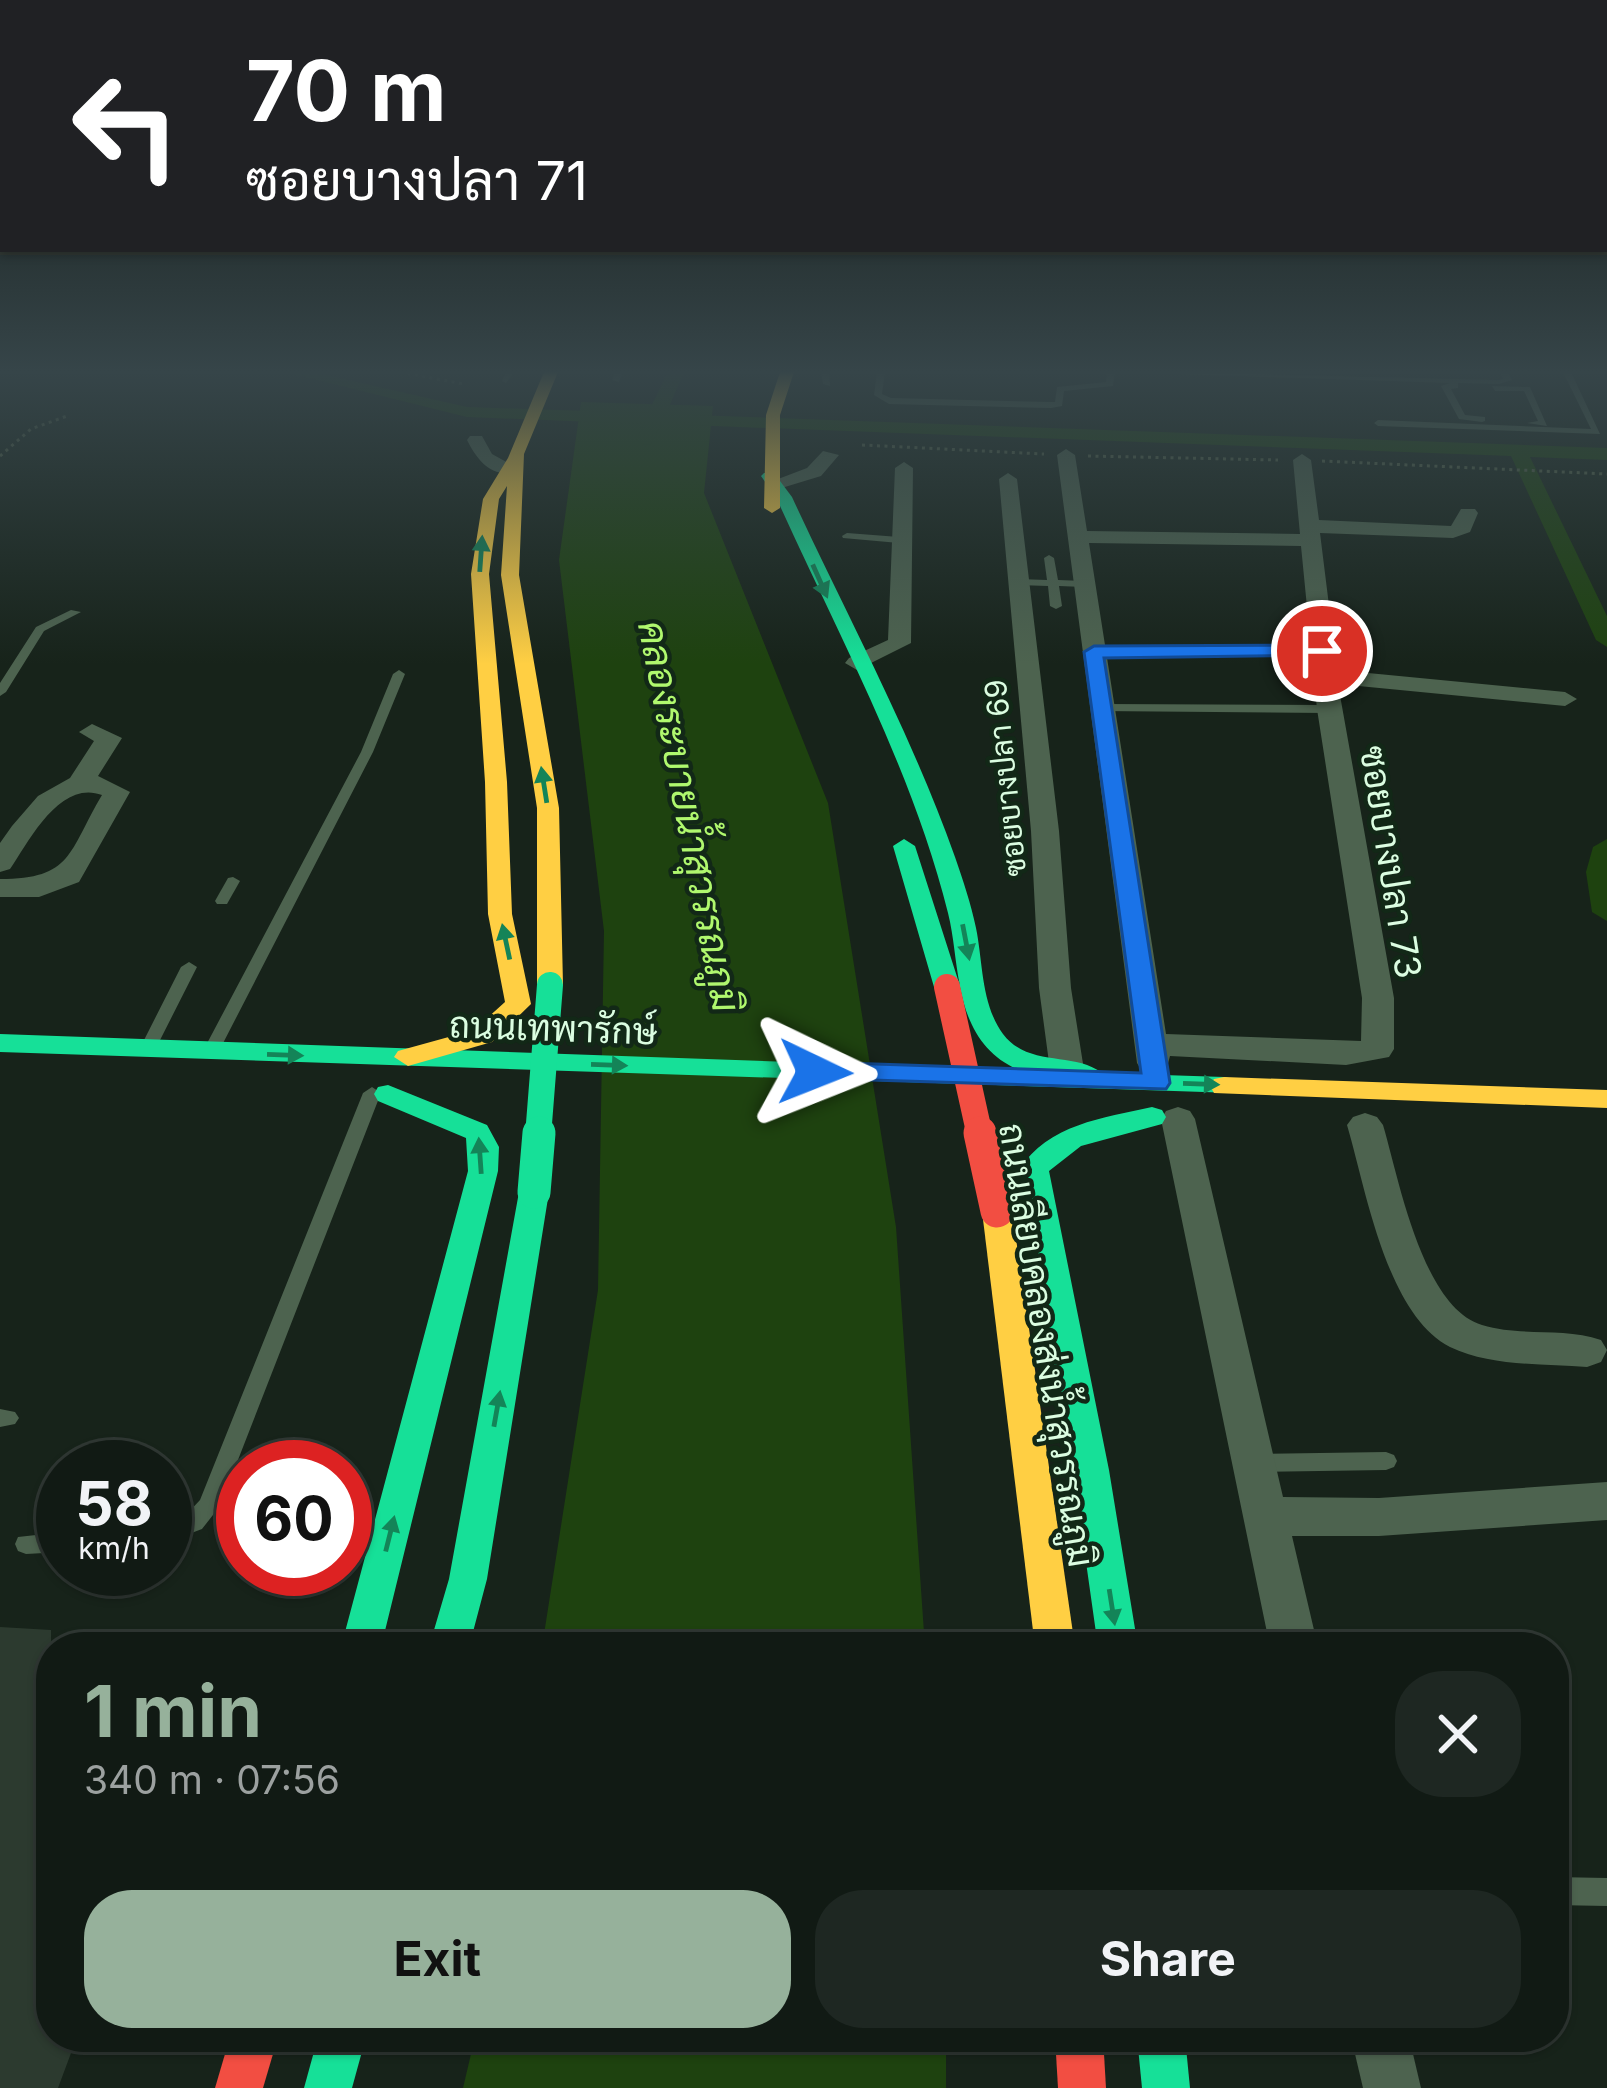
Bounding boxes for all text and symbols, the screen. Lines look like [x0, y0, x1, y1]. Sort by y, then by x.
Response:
text: 70 m [246, 40, 447, 141]
icon: left [48, 48, 204, 204]
text: ซอยบางปลา 71 [246, 148, 588, 213]
one-way arrow [472, 535, 491, 572]
one-way arrow [811, 563, 831, 598]
pin [1271, 600, 1373, 702]
water label: คลองระบายน้ำสุวรรณภูมิ [625, 615, 760, 1017]
icon: arrive [1289, 618, 1355, 684]
street label: ซอยบางปลา 69 [977, 678, 1033, 878]
street label: ซอยบางปลา 73 [1351, 743, 1431, 981]
one-way arrow [534, 765, 553, 803]
one-way arrow [496, 923, 515, 961]
one-way arrow [957, 923, 976, 961]
street label: ถนนเทพารักษ์ [449, 1002, 658, 1054]
position arrow [752, 1009, 878, 1135]
one-way arrow [267, 1046, 305, 1065]
one-way arrow [591, 1056, 629, 1075]
one-way arrow [1183, 1075, 1221, 1094]
street label: ถนนเลียบคลองส่งน้ำสุวรรณภูมิ [987, 1119, 1113, 1570]
one-way arrow [471, 1137, 490, 1174]
one-way arrow [487, 1390, 506, 1427]
speed limit sign: 60 [216, 1440, 372, 1596]
text: 58 [75, 1467, 153, 1539]
one-way arrow [381, 1515, 400, 1552]
text: km/h [78, 1530, 150, 1566]
one-way arrow [1103, 1589, 1122, 1626]
text: 1 min [84, 1667, 262, 1754]
button: close [1395, 1671, 1521, 1797]
text: 340 m · 07:56 [84, 1756, 340, 1803]
button: Exit [84, 1890, 791, 2028]
button: Share [815, 1890, 1521, 2028]

